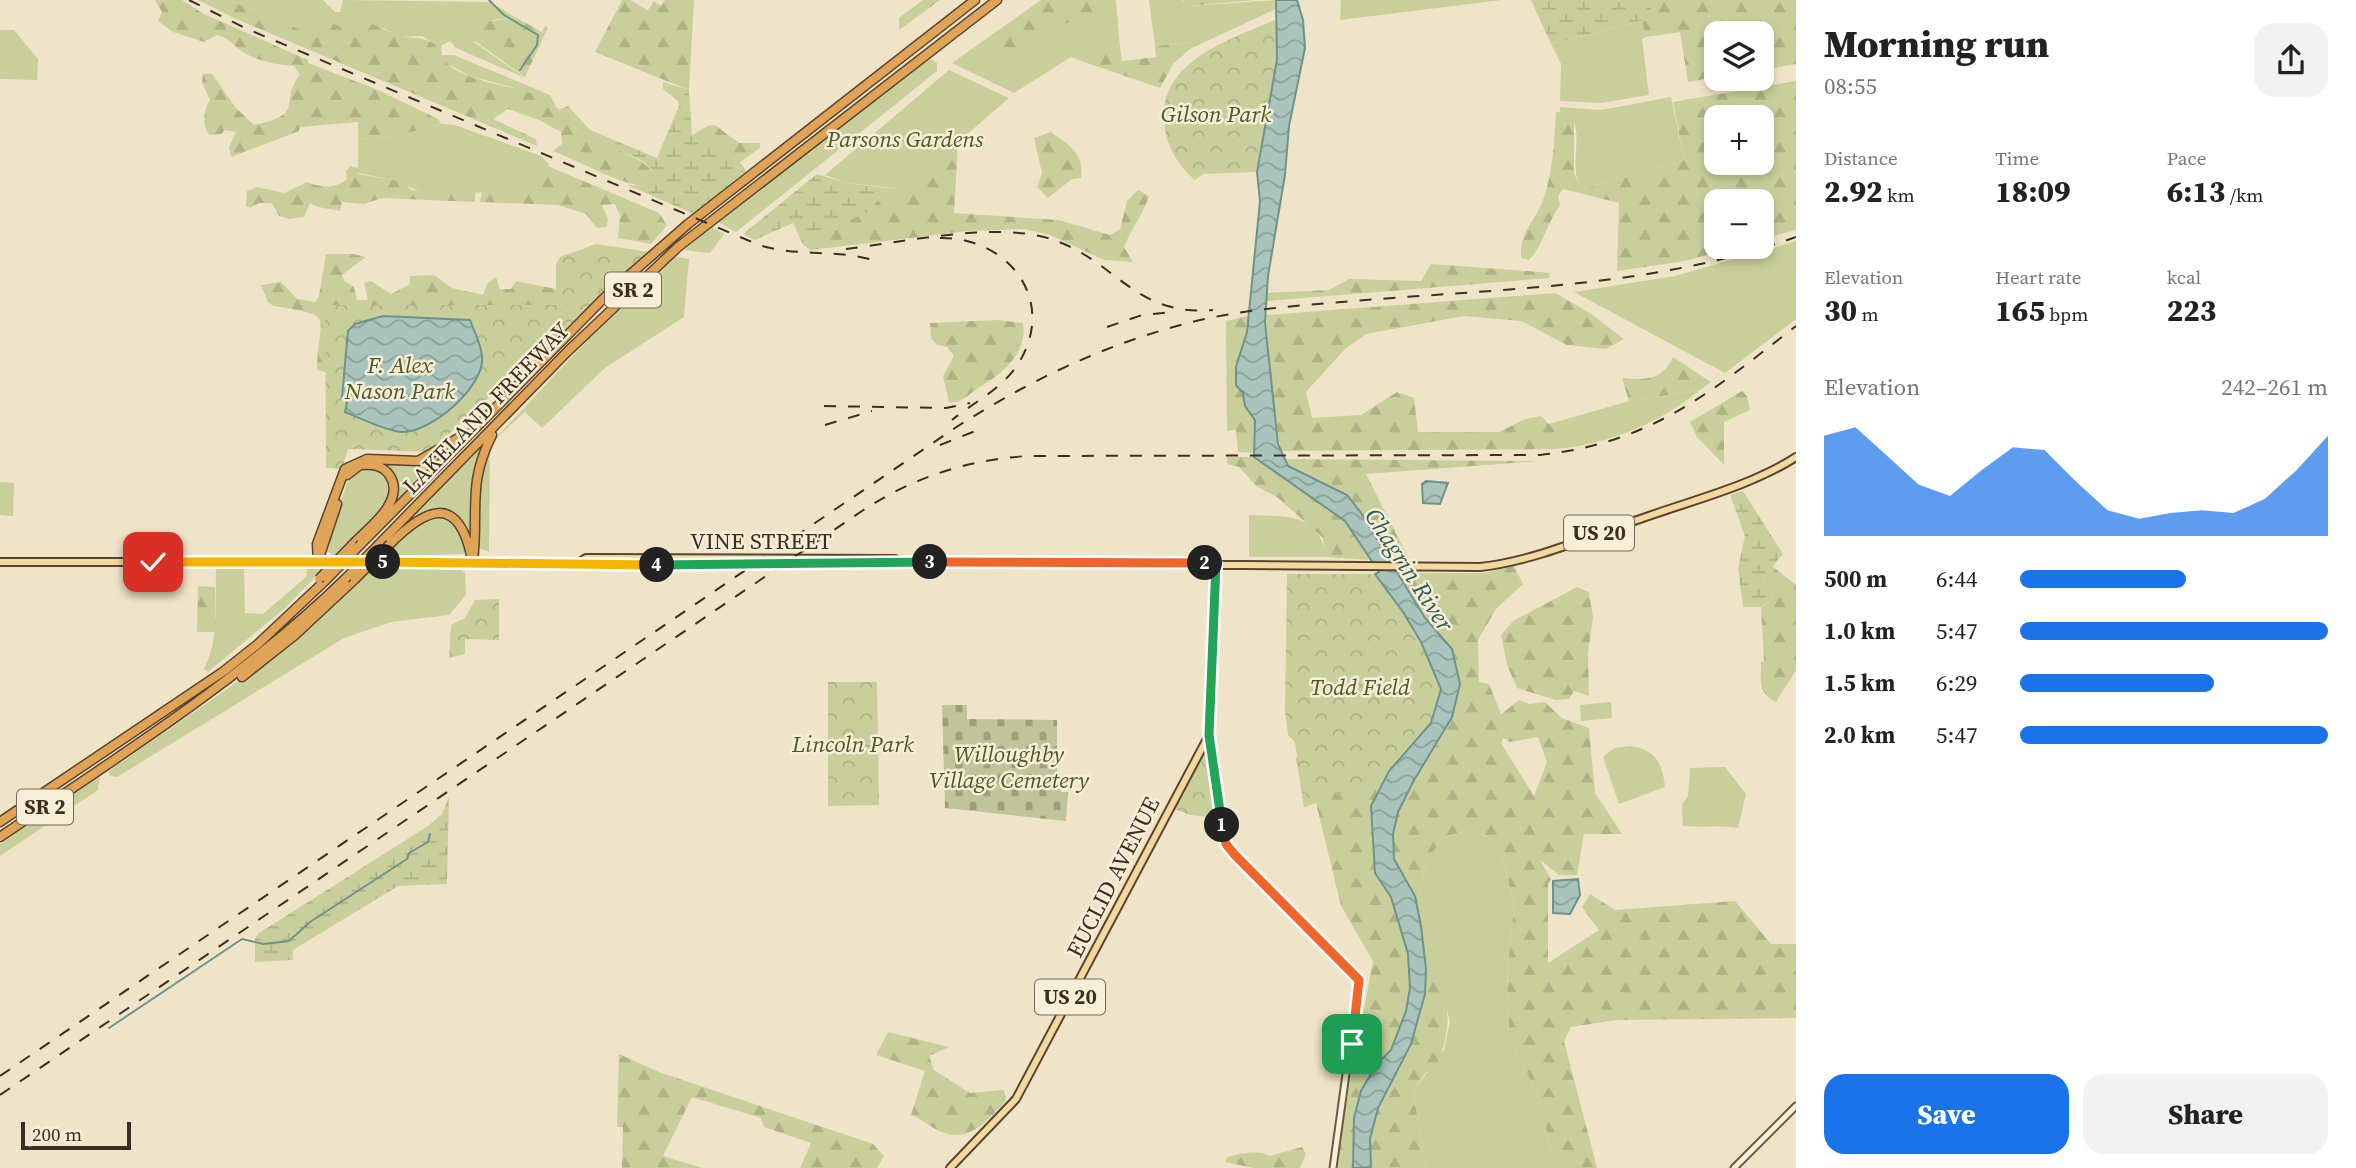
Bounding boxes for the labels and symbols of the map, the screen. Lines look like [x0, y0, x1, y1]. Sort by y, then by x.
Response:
park label: Gilson Park [1161, 98, 1271, 130]
park label: Parsons Gardens [826, 123, 984, 155]
road number: SR 2 [605, 272, 661, 308]
street label: LAKELAND FREEWAY [395, 315, 577, 501]
park label: F. Alex Nason Park [344, 349, 455, 407]
water label: Chagrin River [1357, 502, 1462, 639]
road number: US 20 [1564, 516, 1634, 550]
street label: VINE STREET [690, 525, 832, 557]
pin [123, 532, 183, 592]
pin: 5 [366, 544, 400, 580]
pin: 3 [912, 544, 948, 580]
pin: 2 [1188, 546, 1222, 580]
pin: 4 [640, 548, 674, 582]
park label: Todd Field [1310, 671, 1410, 703]
park label: Lincoln Park [791, 728, 914, 760]
park label: Willoughby Village Cemetery [929, 738, 1090, 796]
road number: SR 2 [17, 790, 73, 824]
street label: EUCLID AVENUE [1059, 791, 1167, 963]
pin: 1 [1204, 808, 1240, 842]
road number: US 20 [1035, 979, 1105, 1014]
pin [1322, 1014, 1382, 1074]
scale bar [21, 1119, 131, 1151]

